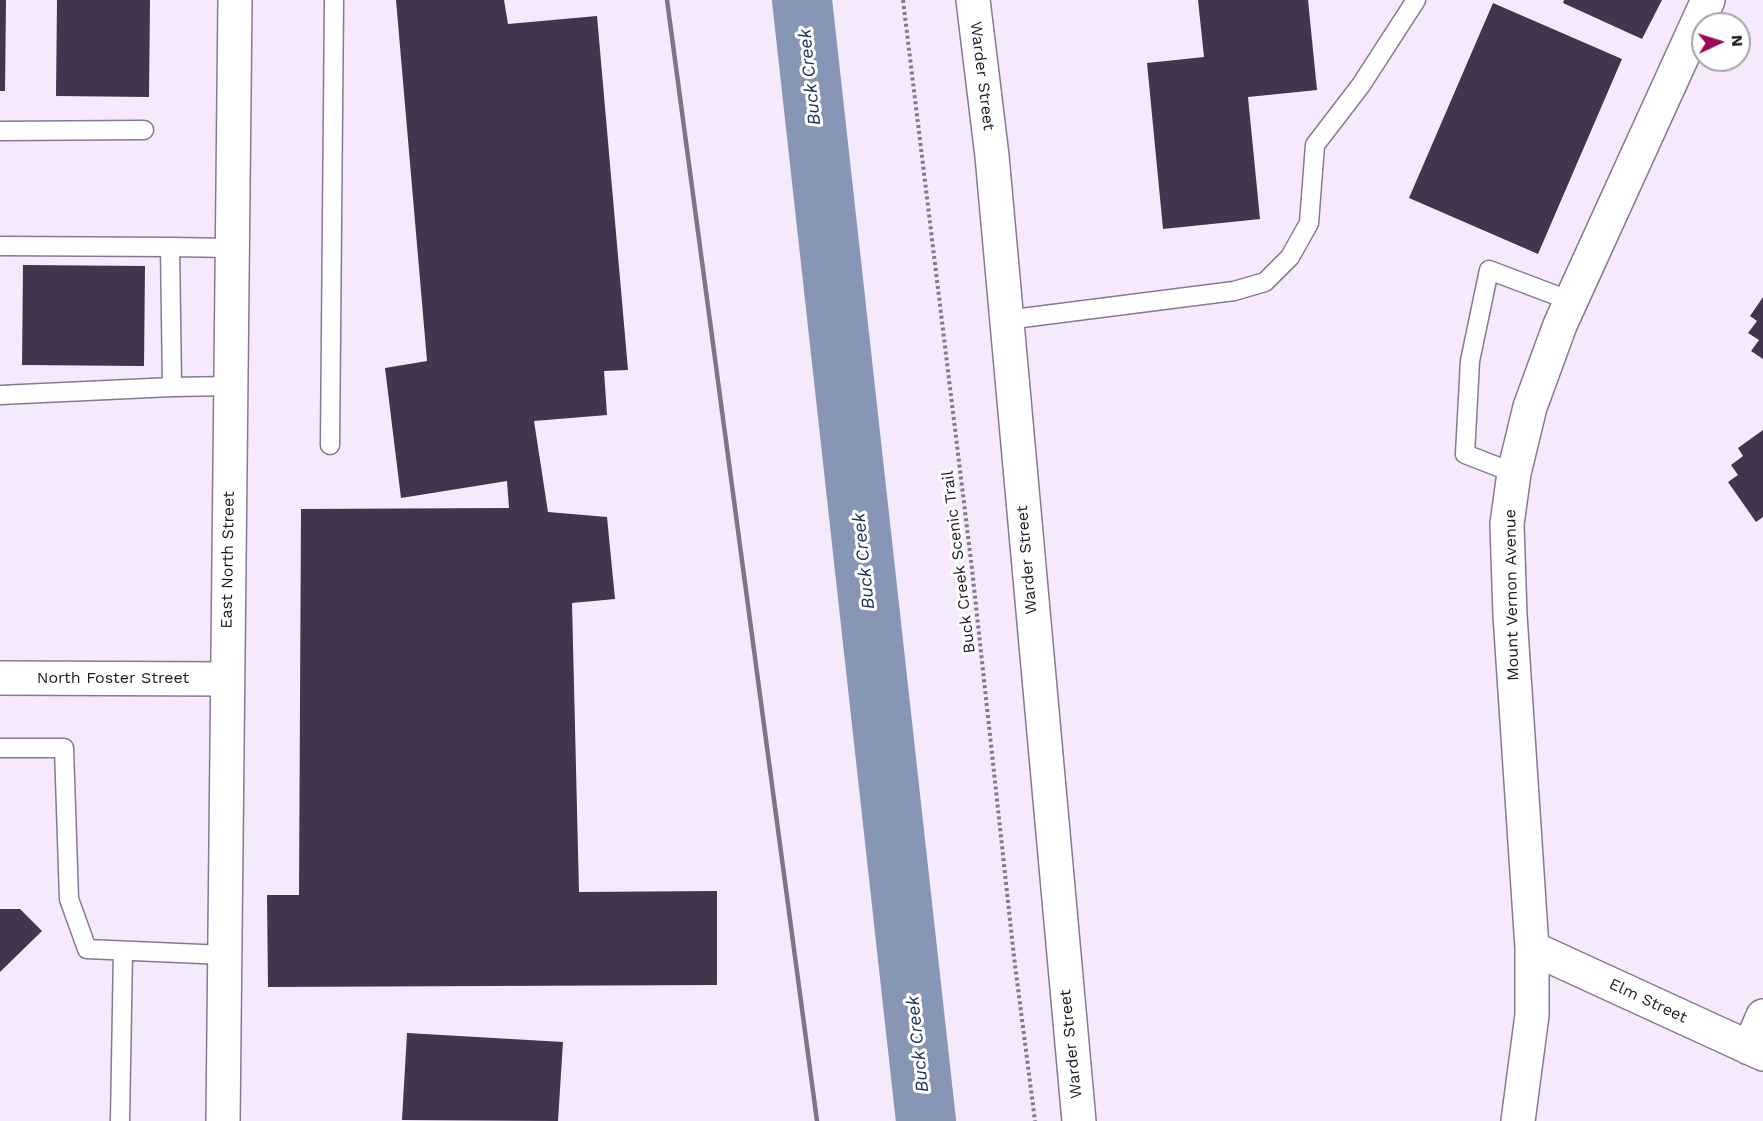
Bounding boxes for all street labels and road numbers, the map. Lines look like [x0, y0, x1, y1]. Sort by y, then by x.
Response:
street label: Warder Street [966, 21, 998, 131]
street label: Buck Creek Scenic Trail [938, 469, 980, 655]
street label: East North Street [217, 491, 239, 629]
street label: Warder Street [1013, 505, 1041, 615]
street label: Mount Vernon Avenue [1501, 509, 1523, 681]
street label: North Foster Street [37, 668, 189, 688]
street label: Elm Street [1606, 975, 1690, 1027]
street label: Warder Street [1056, 989, 1086, 1099]

